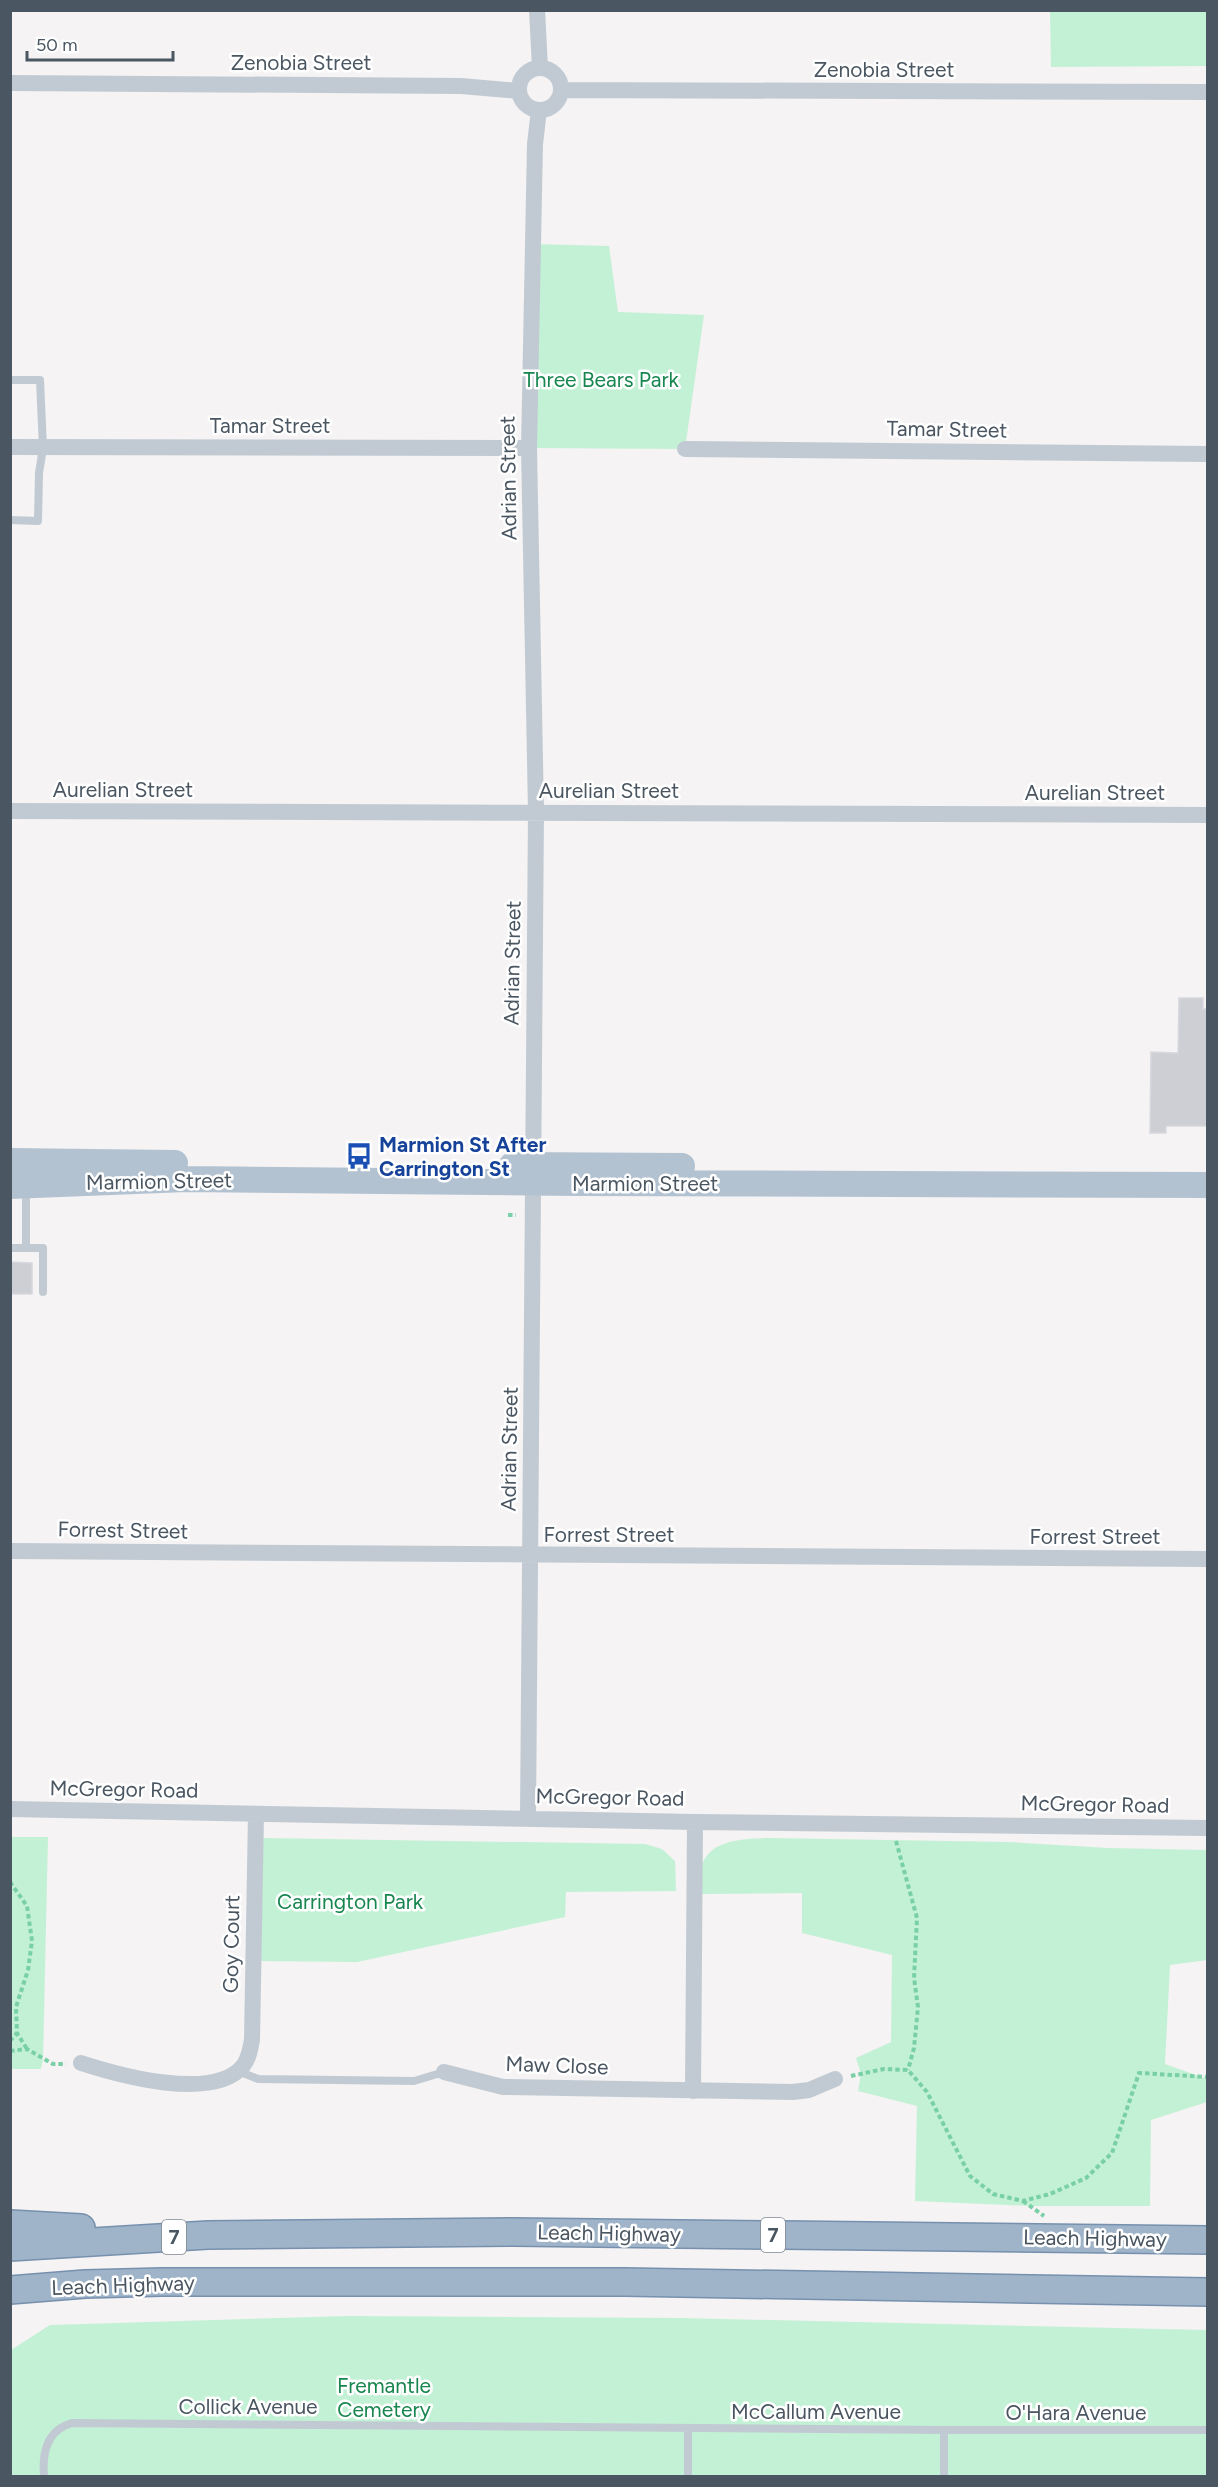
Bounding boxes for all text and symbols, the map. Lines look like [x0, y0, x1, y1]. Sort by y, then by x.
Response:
scale bar [27, 24, 172, 62]
text: 50 m [36, 34, 78, 56]
street label: Zenobia Street [231, 50, 371, 75]
street label: Zenobia Street [814, 57, 954, 82]
park label: Three Bears Park [523, 367, 680, 392]
street label: Tamar Street [210, 413, 330, 438]
street label: Adrian Street [494, 415, 522, 541]
street label: Tamar Street [886, 415, 1008, 443]
street label: Aurelian Street [53, 777, 193, 802]
street label: Aurelian Street [539, 778, 679, 803]
street label: Aurelian Street [1025, 780, 1165, 805]
street label: Adrian Street [498, 900, 526, 1026]
place label: Marmion St After Carrington St [379, 1132, 546, 1181]
bus stop icon: Marmion St After Carrington St [344, 1141, 374, 1171]
street label: Marmion Street [86, 1167, 232, 1195]
street label: Marmion Street [572, 1171, 718, 1196]
street label: Adrian Street [495, 1386, 523, 1512]
street label: Forrest Street [57, 1516, 189, 1544]
street label: Forrest Street [544, 1522, 674, 1547]
street label: Forrest Street [1030, 1524, 1160, 1549]
street label: McGregor Road [49, 1775, 199, 1803]
street label: McGregor Road [535, 1783, 685, 1811]
street label: McGregor Road [1020, 1790, 1170, 1818]
park label: Carrington Park [277, 1889, 424, 1914]
street label: Goy Court [218, 1895, 244, 1993]
street label: Maw Close [505, 2051, 609, 2079]
road number: 7 [761, 2218, 785, 2252]
street label: Leach Highway [537, 2219, 681, 2247]
road number: 7 [162, 2220, 186, 2254]
street label: Leach Highway [1023, 2224, 1167, 2252]
street label: Leach Highway [51, 2270, 195, 2300]
park label: Fremantle Cemetery [337, 2373, 431, 2422]
street label: Collick Avenue [178, 2394, 318, 2419]
street label: McCallum Avenue [731, 2399, 901, 2424]
street label: O'Hara Avenue [1006, 2400, 1147, 2425]

